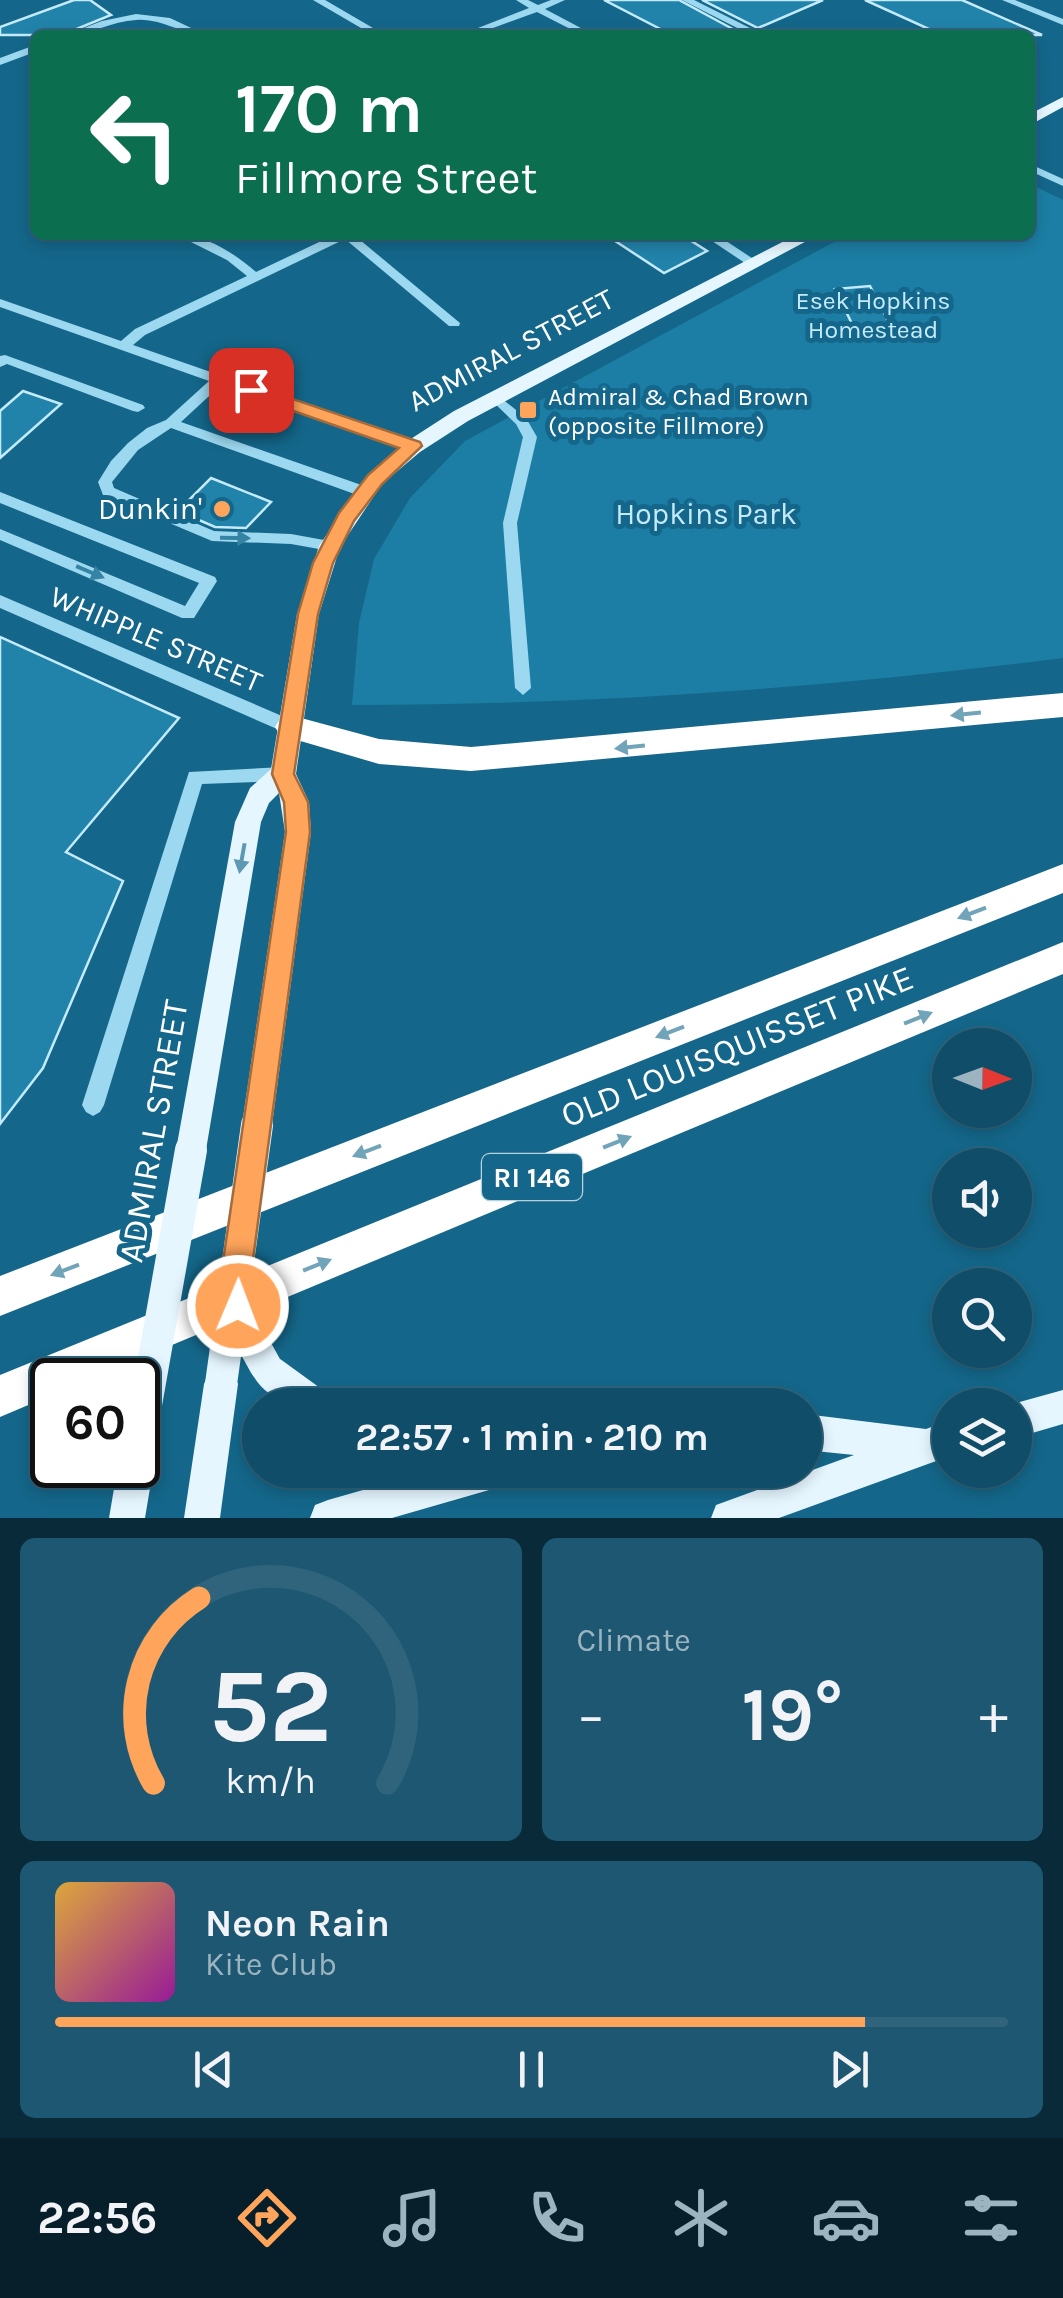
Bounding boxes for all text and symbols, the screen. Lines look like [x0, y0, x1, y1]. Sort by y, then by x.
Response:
text: 170 m [235, 68, 423, 150]
icon: left [70, 70, 200, 200]
text: Fillmore Street [235, 152, 537, 204]
street label: ADMIRAL STREET [402, 281, 620, 419]
park label: Esek Hopkins Homestead [796, 286, 950, 344]
pin [209, 348, 294, 433]
icon: arrive [224, 363, 279, 418]
place label: Admiral & Chad Brown (opposite Fillmore) [548, 382, 809, 440]
marker: Admiral & Chad Brown (opposite Fillmore) [517, 399, 539, 421]
place label: Dunkin' [98, 491, 202, 527]
park label: Hopkins Park [615, 496, 797, 532]
marker: Dunkin' [211, 498, 233, 520]
one-way arrow [220, 530, 252, 546]
one-way arrow [75, 564, 105, 580]
street label: WHIPPLE STREET [45, 578, 267, 700]
one-way arrow [950, 707, 981, 723]
one-way arrow [614, 739, 646, 755]
one-way arrow [234, 843, 249, 874]
one-way arrow [957, 906, 987, 922]
street label: OLD LOUISQUISSET PIKE [555, 957, 919, 1136]
street label: ADMIRAL STREET [110, 996, 197, 1266]
one-way arrow [903, 1010, 933, 1026]
one-way arrow [655, 1025, 685, 1041]
north arrow [932, 1028, 1032, 1128]
map controls [932, 1028, 1032, 1488]
one-way arrow [602, 1133, 632, 1149]
one-way arrow [352, 1144, 382, 1160]
button: sound [932, 1148, 1032, 1248]
road number: RI 146 [482, 1154, 582, 1200]
position arrow [186, 1254, 290, 1358]
one-way arrow [302, 1257, 332, 1273]
one-way arrow [50, 1263, 80, 1279]
button: search [932, 1268, 1032, 1368]
speed limit sign: 60 [30, 1358, 160, 1488]
button: layers [932, 1388, 1032, 1488]
text: 22:57 · 1 min · 210 m [355, 1415, 709, 1460]
text: Climate [577, 1622, 691, 1659]
text: 52 [209, 1646, 332, 1767]
text: 19° [741, 1671, 843, 1759]
text: − [577, 1683, 605, 1747]
text: + [979, 1683, 1008, 1747]
text: km/h [225, 1760, 316, 1802]
text: Neon Rain [205, 1901, 390, 1946]
text: Kite Club [205, 1946, 337, 1983]
icon: previous [186, 2042, 241, 2097]
icon: pause [504, 2042, 559, 2097]
icon: next [822, 2042, 877, 2097]
icon: directions [232, 2183, 302, 2253]
icon: music [377, 2183, 447, 2253]
icon: phone [522, 2183, 592, 2253]
icon: climate [666, 2183, 736, 2253]
icon: car [811, 2183, 881, 2253]
icon: filters [956, 2183, 1026, 2253]
text: 22:56 [37, 2192, 157, 2244]

